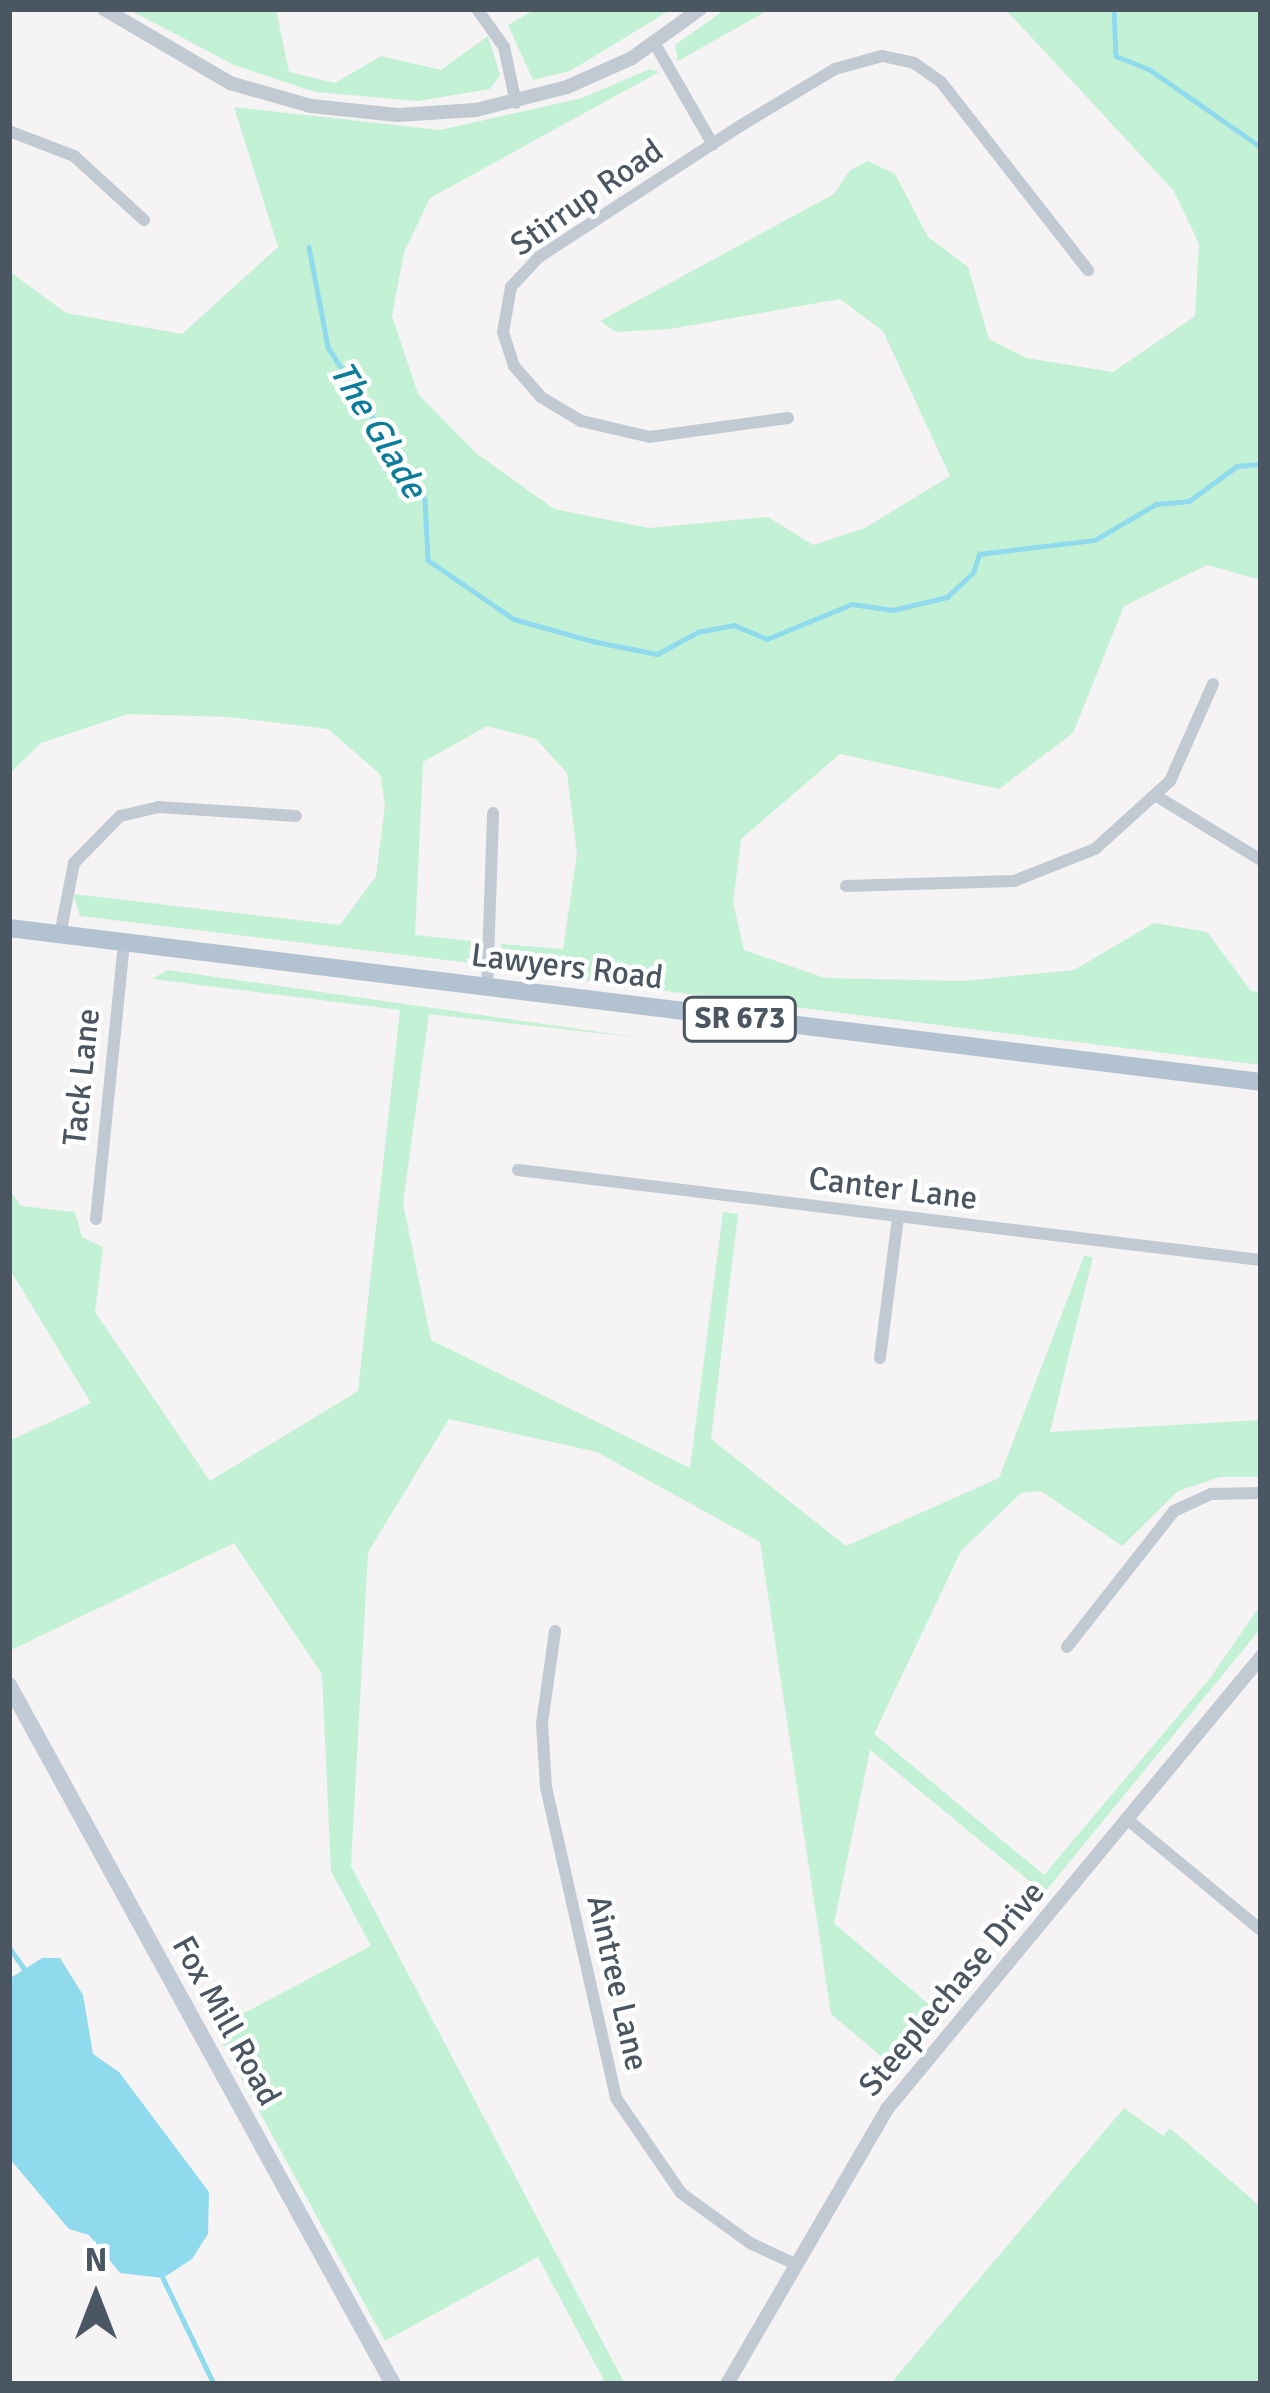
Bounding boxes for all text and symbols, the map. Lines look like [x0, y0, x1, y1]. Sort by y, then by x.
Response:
street label: Stirrup Road [503, 131, 671, 265]
water label: The Glade [320, 354, 436, 506]
street label: Lawyers Road [469, 936, 665, 998]
road number: SR 673 [680, 995, 800, 1043]
street label: Tack Lane [55, 1006, 109, 1148]
street label: Canter Lane [806, 1159, 980, 1219]
street label: Steeplechase Drive [851, 1874, 1053, 2104]
street label: Aintree Lane [578, 1892, 656, 2074]
street label: Fox Mill Road [163, 1929, 289, 2113]
north arrow [36, 2237, 156, 2357]
text: N [85, 2240, 107, 2281]

